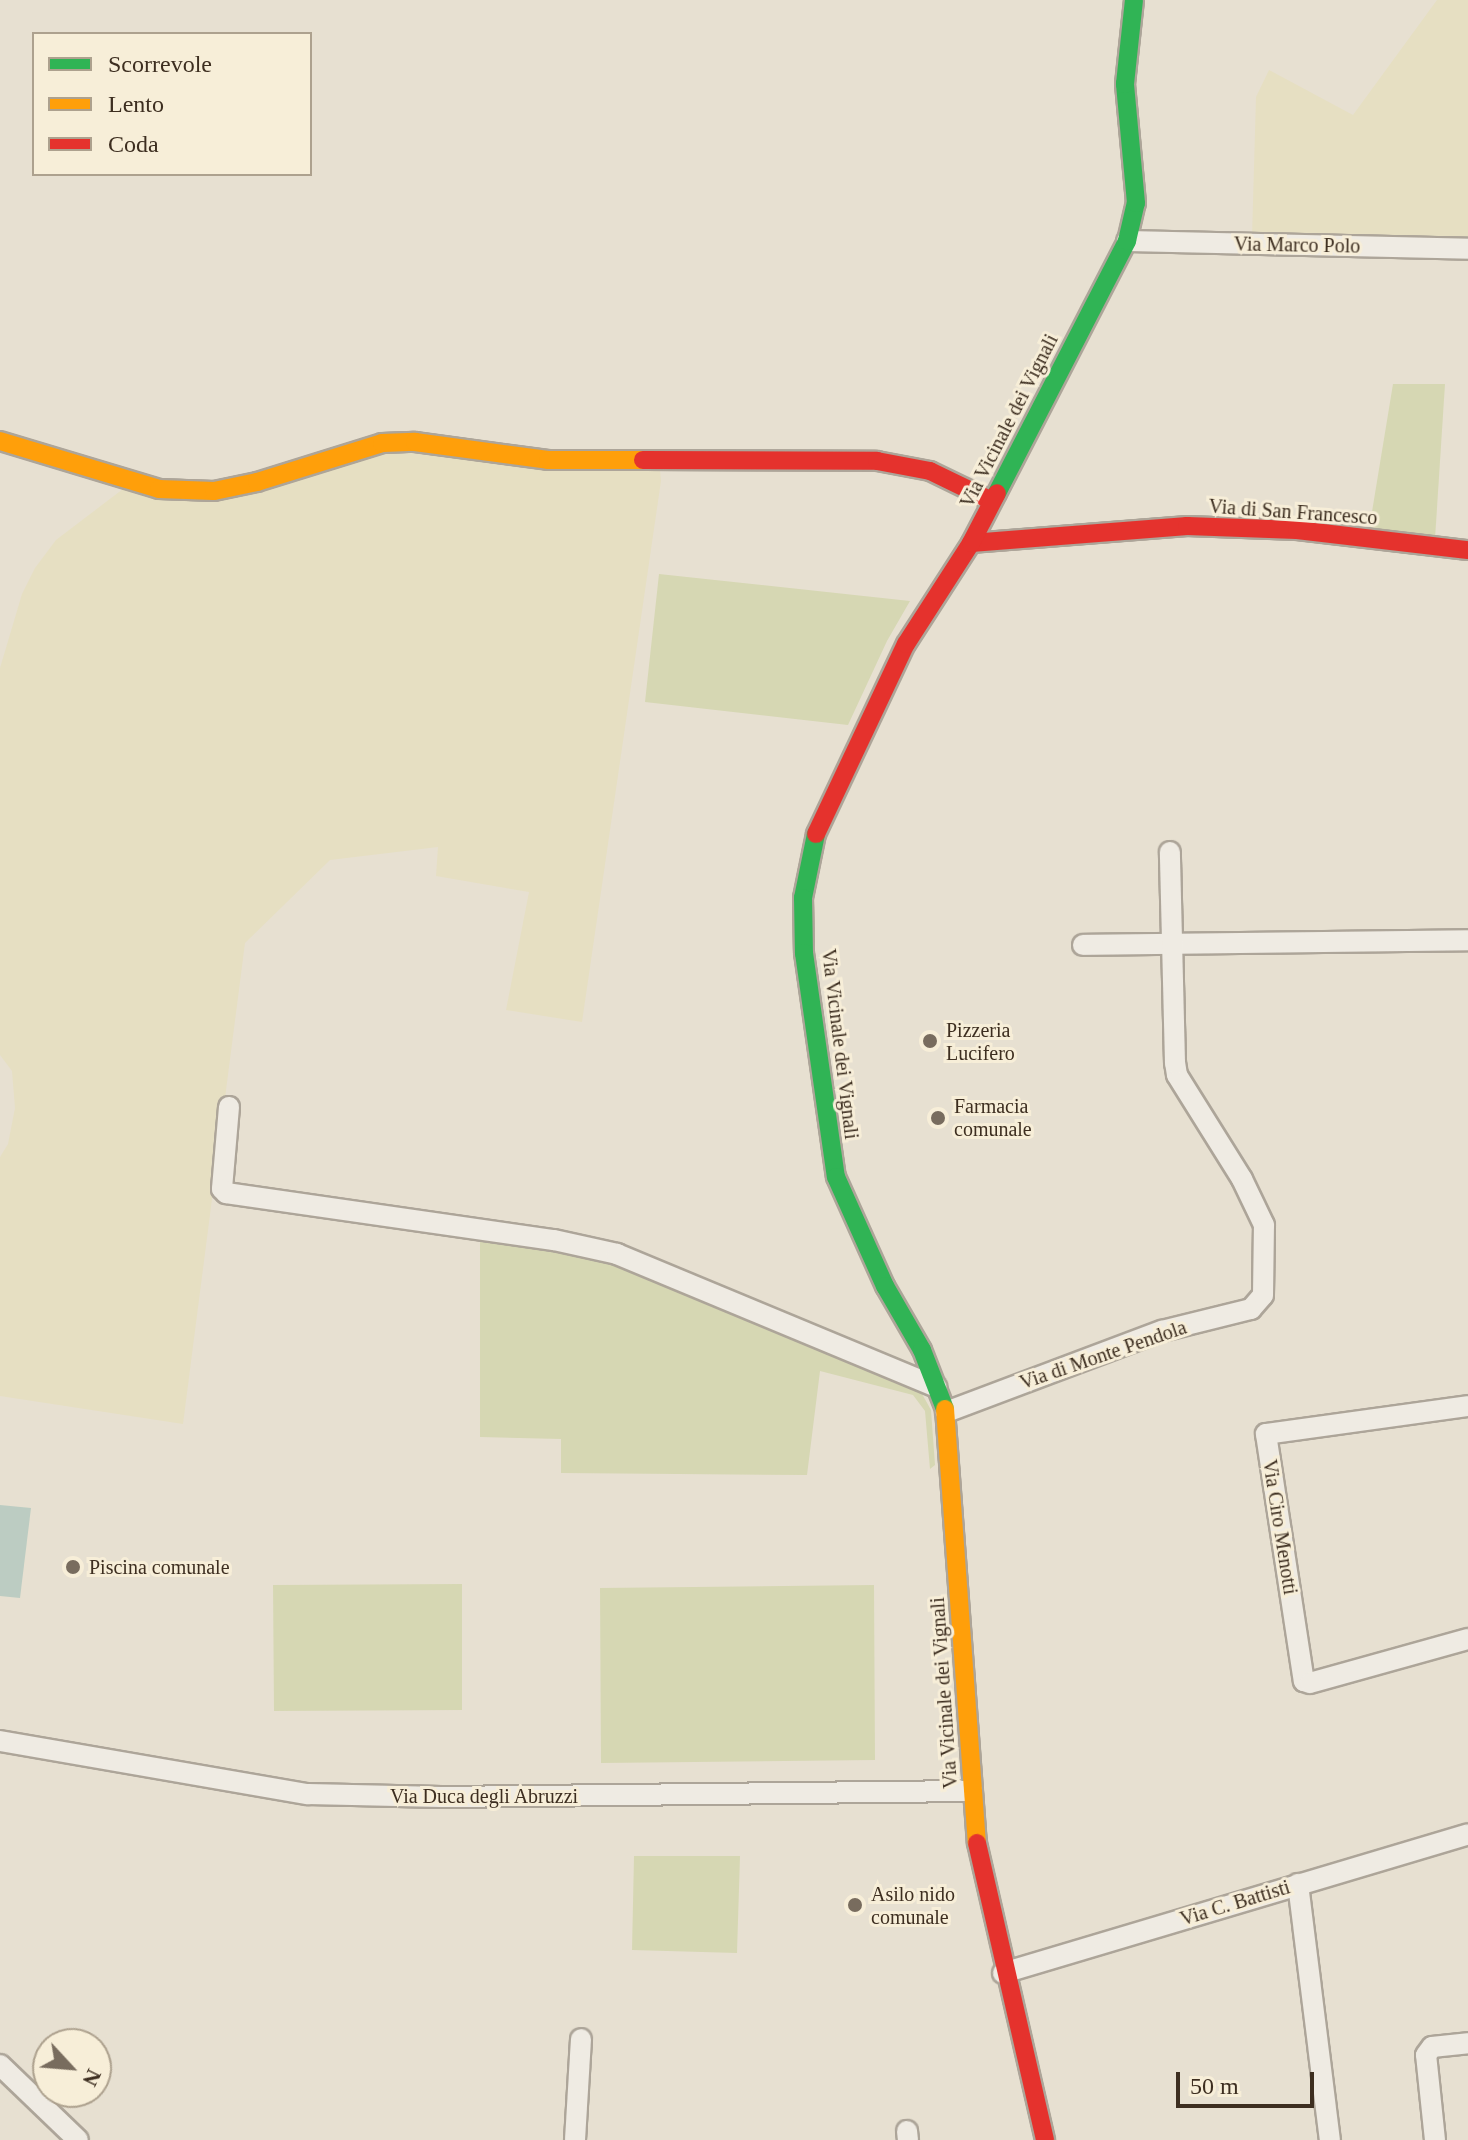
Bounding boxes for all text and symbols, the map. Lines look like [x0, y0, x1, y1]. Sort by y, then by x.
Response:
legend [32, 32, 312, 176]
text: Scorrevole [108, 51, 212, 77]
text: Lento [108, 91, 164, 117]
text: Coda [108, 131, 159, 157]
street label: Via Marco Polo [1234, 232, 1360, 258]
street label: Via Vicinale dei Vignali [955, 330, 1063, 512]
street label: Via di San Francesco [1208, 494, 1378, 530]
street label: Via Vicinale dei Vignali [816, 947, 864, 1141]
place label: Pizzeria Lucifero [946, 1018, 1015, 1065]
marker: Pizzeria Lucifero [921, 1032, 939, 1050]
place label: Farmacia comunale [954, 1094, 1032, 1141]
marker: Farmacia comunale [929, 1109, 947, 1127]
street label: Via di Monte Pendola [1016, 1315, 1190, 1395]
street label: Via Ciro Menotti [1257, 1458, 1303, 1596]
place label: Piscina comunale [89, 1555, 230, 1579]
marker: Piscina comunale [64, 1558, 82, 1576]
street label: Via Vicinale dei Vignali [925, 1596, 963, 1790]
street label: Via Duca degli Abruzzi [389, 1784, 579, 1808]
street label: Via C. Battisti [1177, 1875, 1293, 1931]
place label: Asilo nido comunale [871, 1882, 955, 1929]
marker: Asilo nido comunale [846, 1896, 864, 1914]
north arrow [32, 2028, 112, 2108]
scale bar [1180, 2056, 1318, 2106]
text: N [78, 2065, 107, 2090]
text: 50 m [1190, 2073, 1239, 2099]

